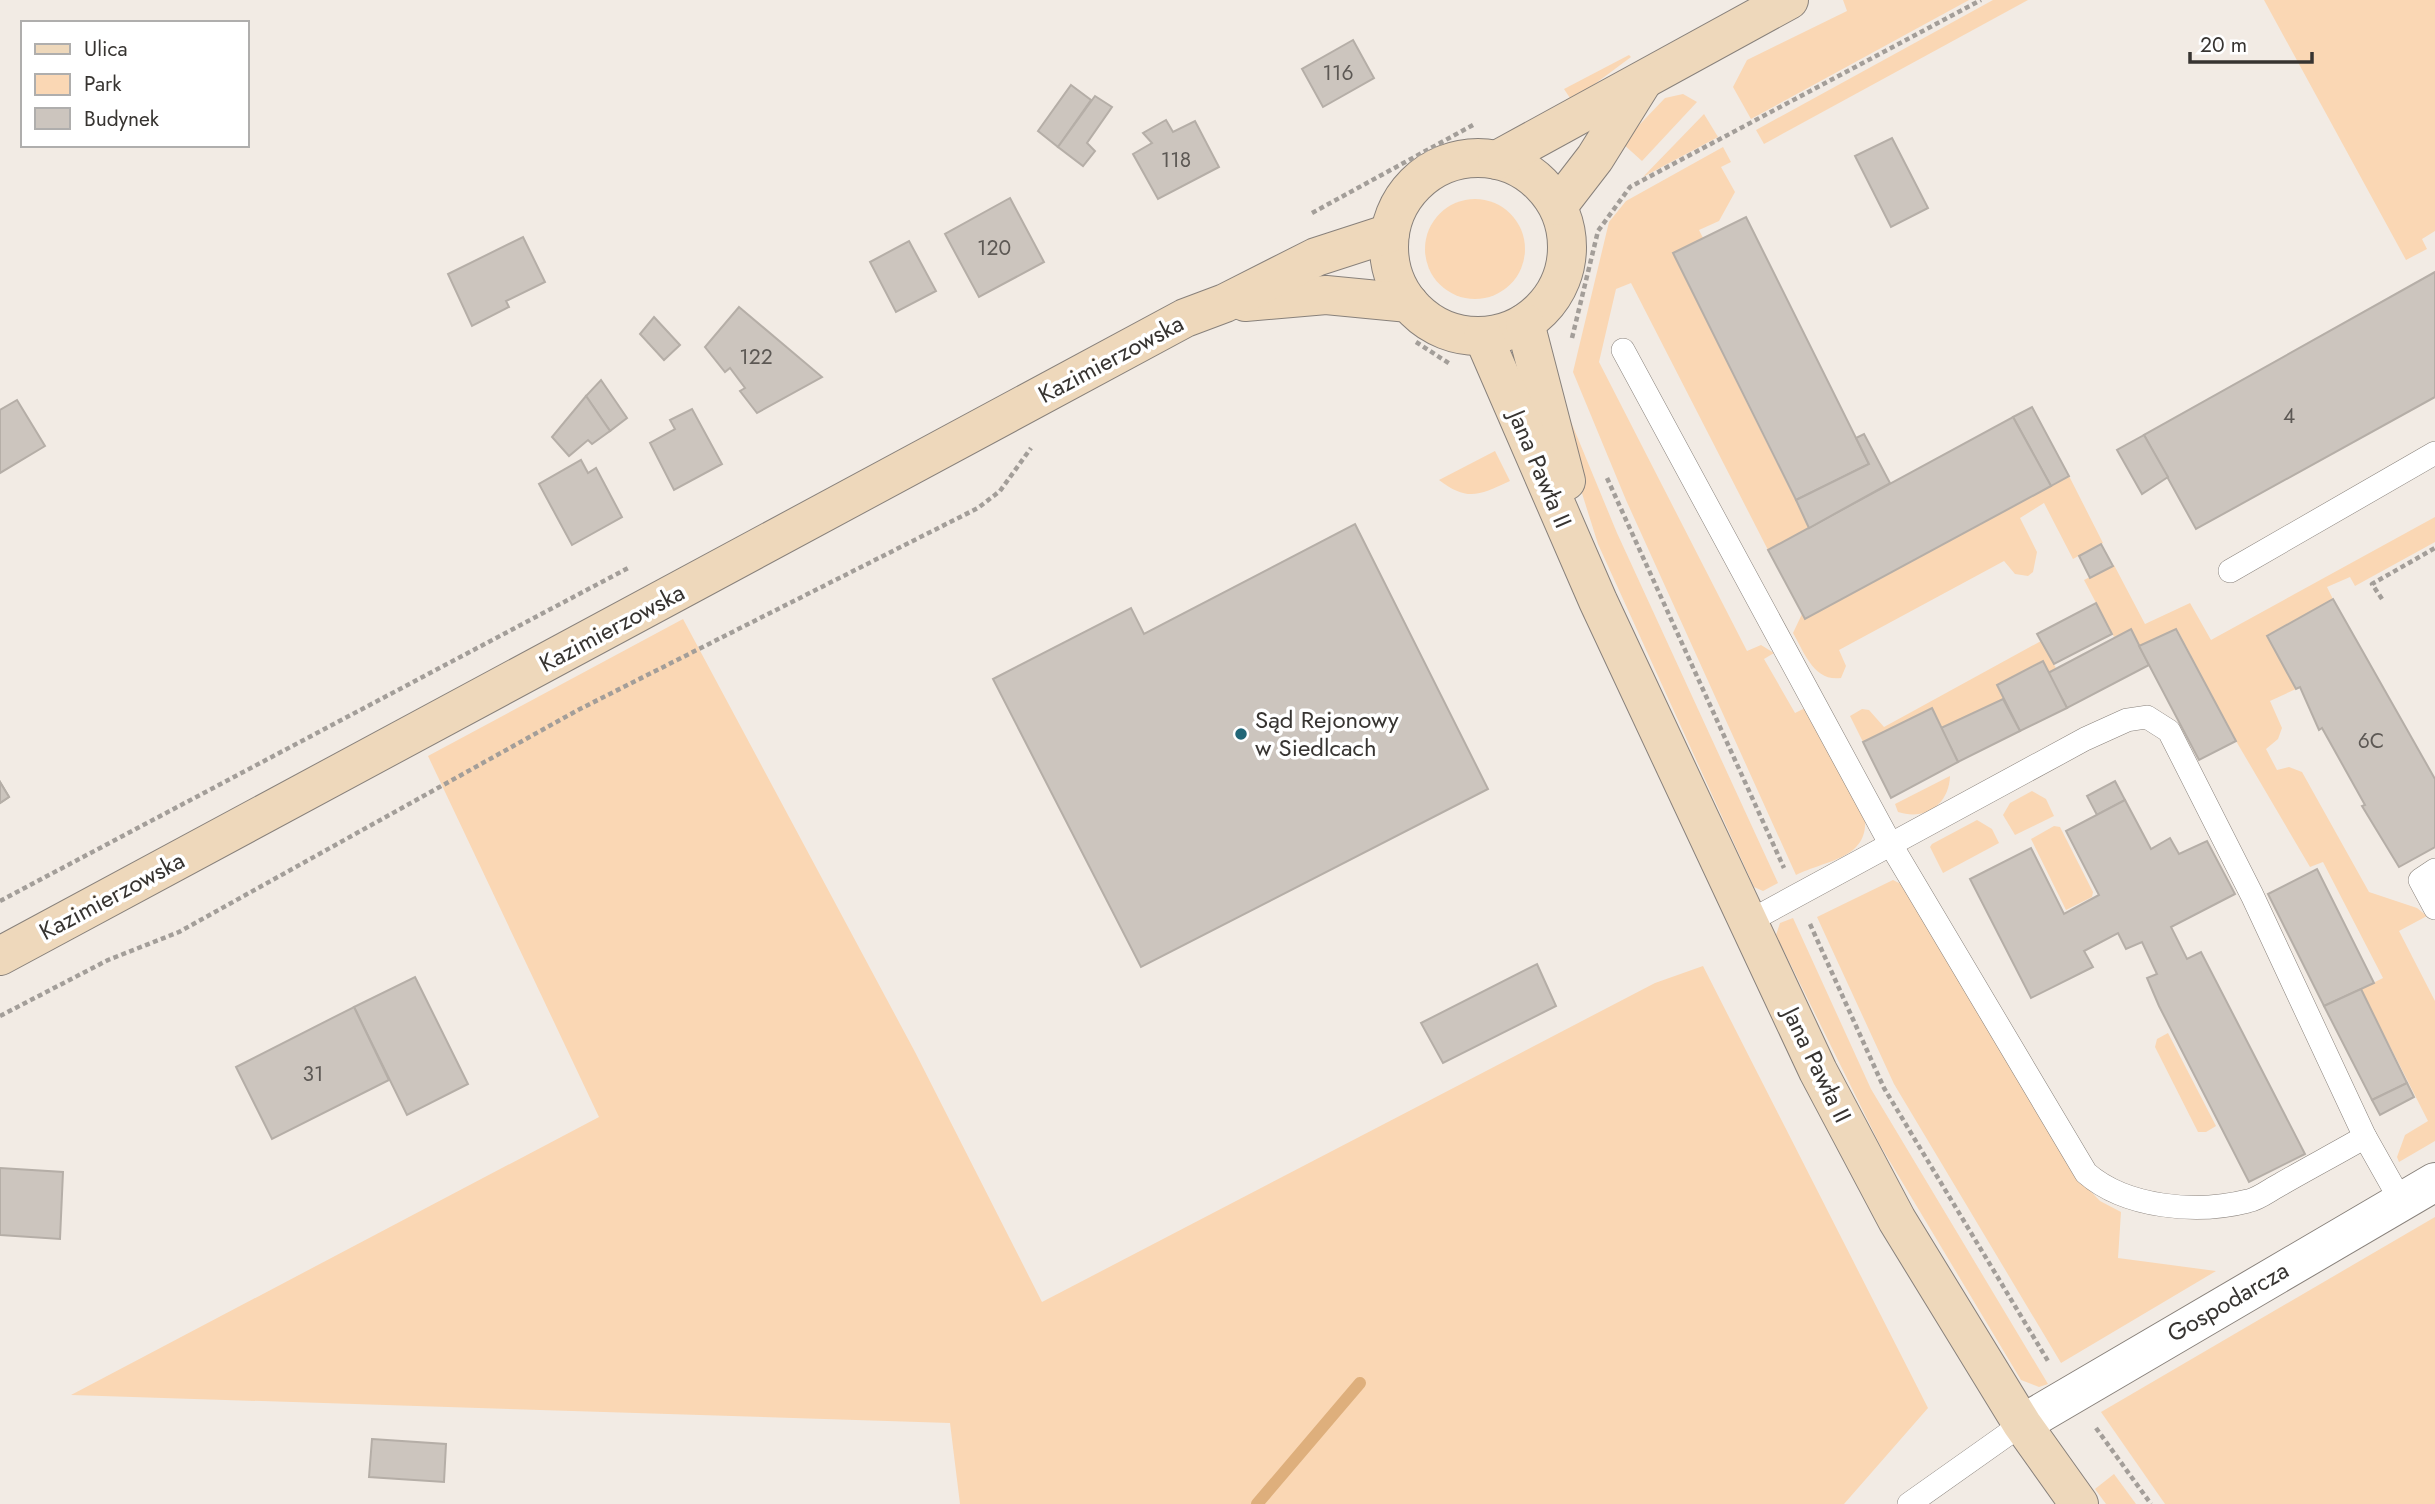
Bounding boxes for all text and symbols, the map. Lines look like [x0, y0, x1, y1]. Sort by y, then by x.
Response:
legend [21, 21, 248, 147]
scale bar [2190, 21, 2312, 65]
text: 20 m [2200, 30, 2247, 60]
text: Ulica [84, 34, 128, 64]
house number: 116 [1323, 58, 1354, 88]
text: Park [84, 69, 122, 99]
text: Budynek [84, 104, 160, 134]
house number: 118 [1161, 145, 1191, 175]
house number: 120 [977, 233, 1011, 263]
street label: Kazimierzowska [1032, 306, 1190, 412]
house number: 122 [739, 342, 773, 372]
house number: 4 [2283, 401, 2295, 431]
street label: Jana Pawła II [1499, 402, 1581, 533]
street label: Kazimierzowska [533, 575, 691, 681]
place label: Sąd Rejonowy w Siedlcach [1255, 702, 1399, 765]
marker: Sąd Rejonowy w Siedlcach [1233, 726, 1249, 742]
house number: 6C [2358, 726, 2384, 756]
street label: Kazimierzowska [33, 843, 191, 949]
street label: Jana Pawła II [1773, 998, 1861, 1129]
house number: 31 [303, 1059, 323, 1089]
street label: Gospodarcza [2160, 1253, 2295, 1351]

